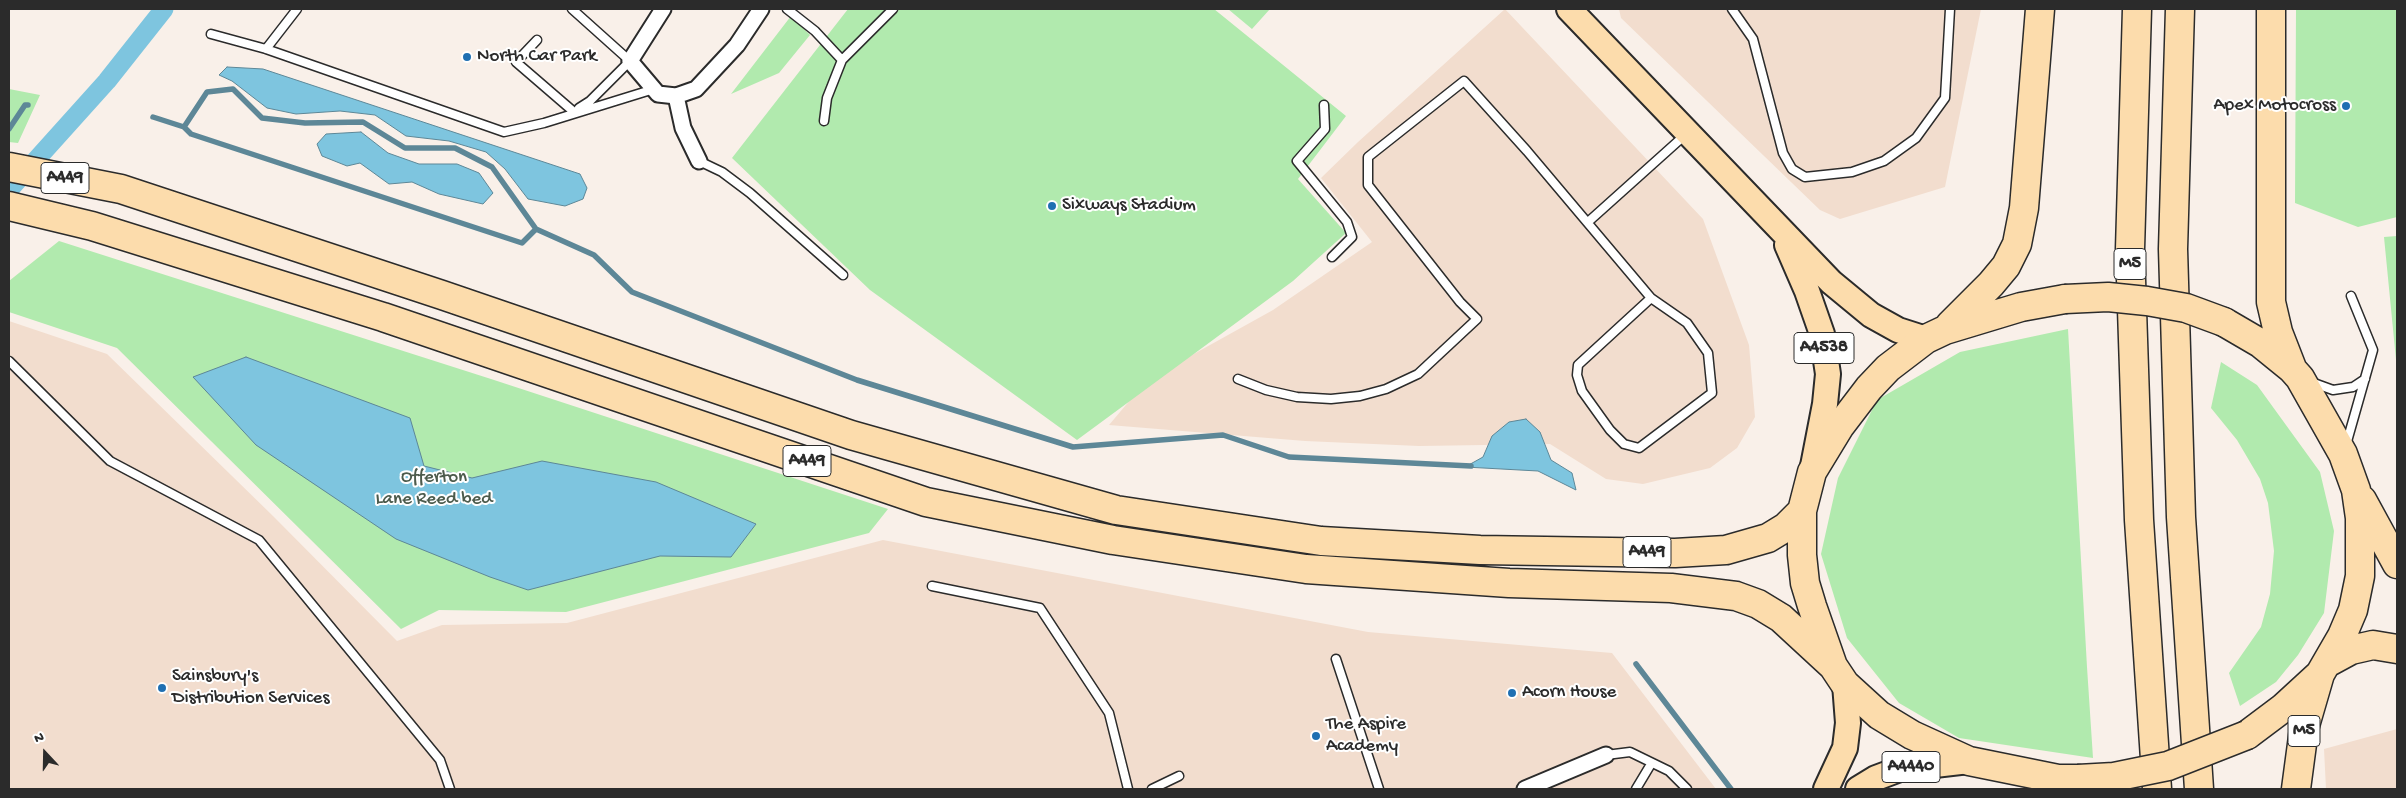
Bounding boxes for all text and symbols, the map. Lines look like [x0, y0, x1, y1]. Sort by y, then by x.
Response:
place label: North Car Park [477, 46, 597, 68]
marker: North Car Park [461, 51, 473, 63]
place label: Apex Motocross [2213, 95, 2336, 117]
marker: Apex Motocross [2340, 100, 2352, 112]
road number: A449 [41, 162, 89, 194]
place label: Sixways Stadium [1062, 195, 1196, 217]
marker: Sixways Stadium [1046, 200, 1058, 212]
road number: M5 [2114, 248, 2146, 280]
road number: A4538 [1794, 332, 1854, 363]
road number: A449 [783, 446, 831, 476]
park label: Offerton Lane Reed bed [375, 467, 493, 511]
road number: A449 [1623, 536, 1671, 568]
place label: Sainsbury's Distribution Services [172, 666, 329, 710]
marker: Sainsbury's Distribution Services [156, 682, 168, 694]
place label: Acorn House [1522, 682, 1616, 704]
marker: Acorn House [1506, 687, 1518, 699]
place label: The Aspire Academy [1326, 714, 1406, 758]
road number: M5 [2288, 716, 2320, 746]
north arrow [20, 728, 70, 778]
text: N [32, 729, 47, 748]
marker: The Aspire Academy [1310, 730, 1322, 742]
road number: A4440 [1882, 752, 1940, 782]

